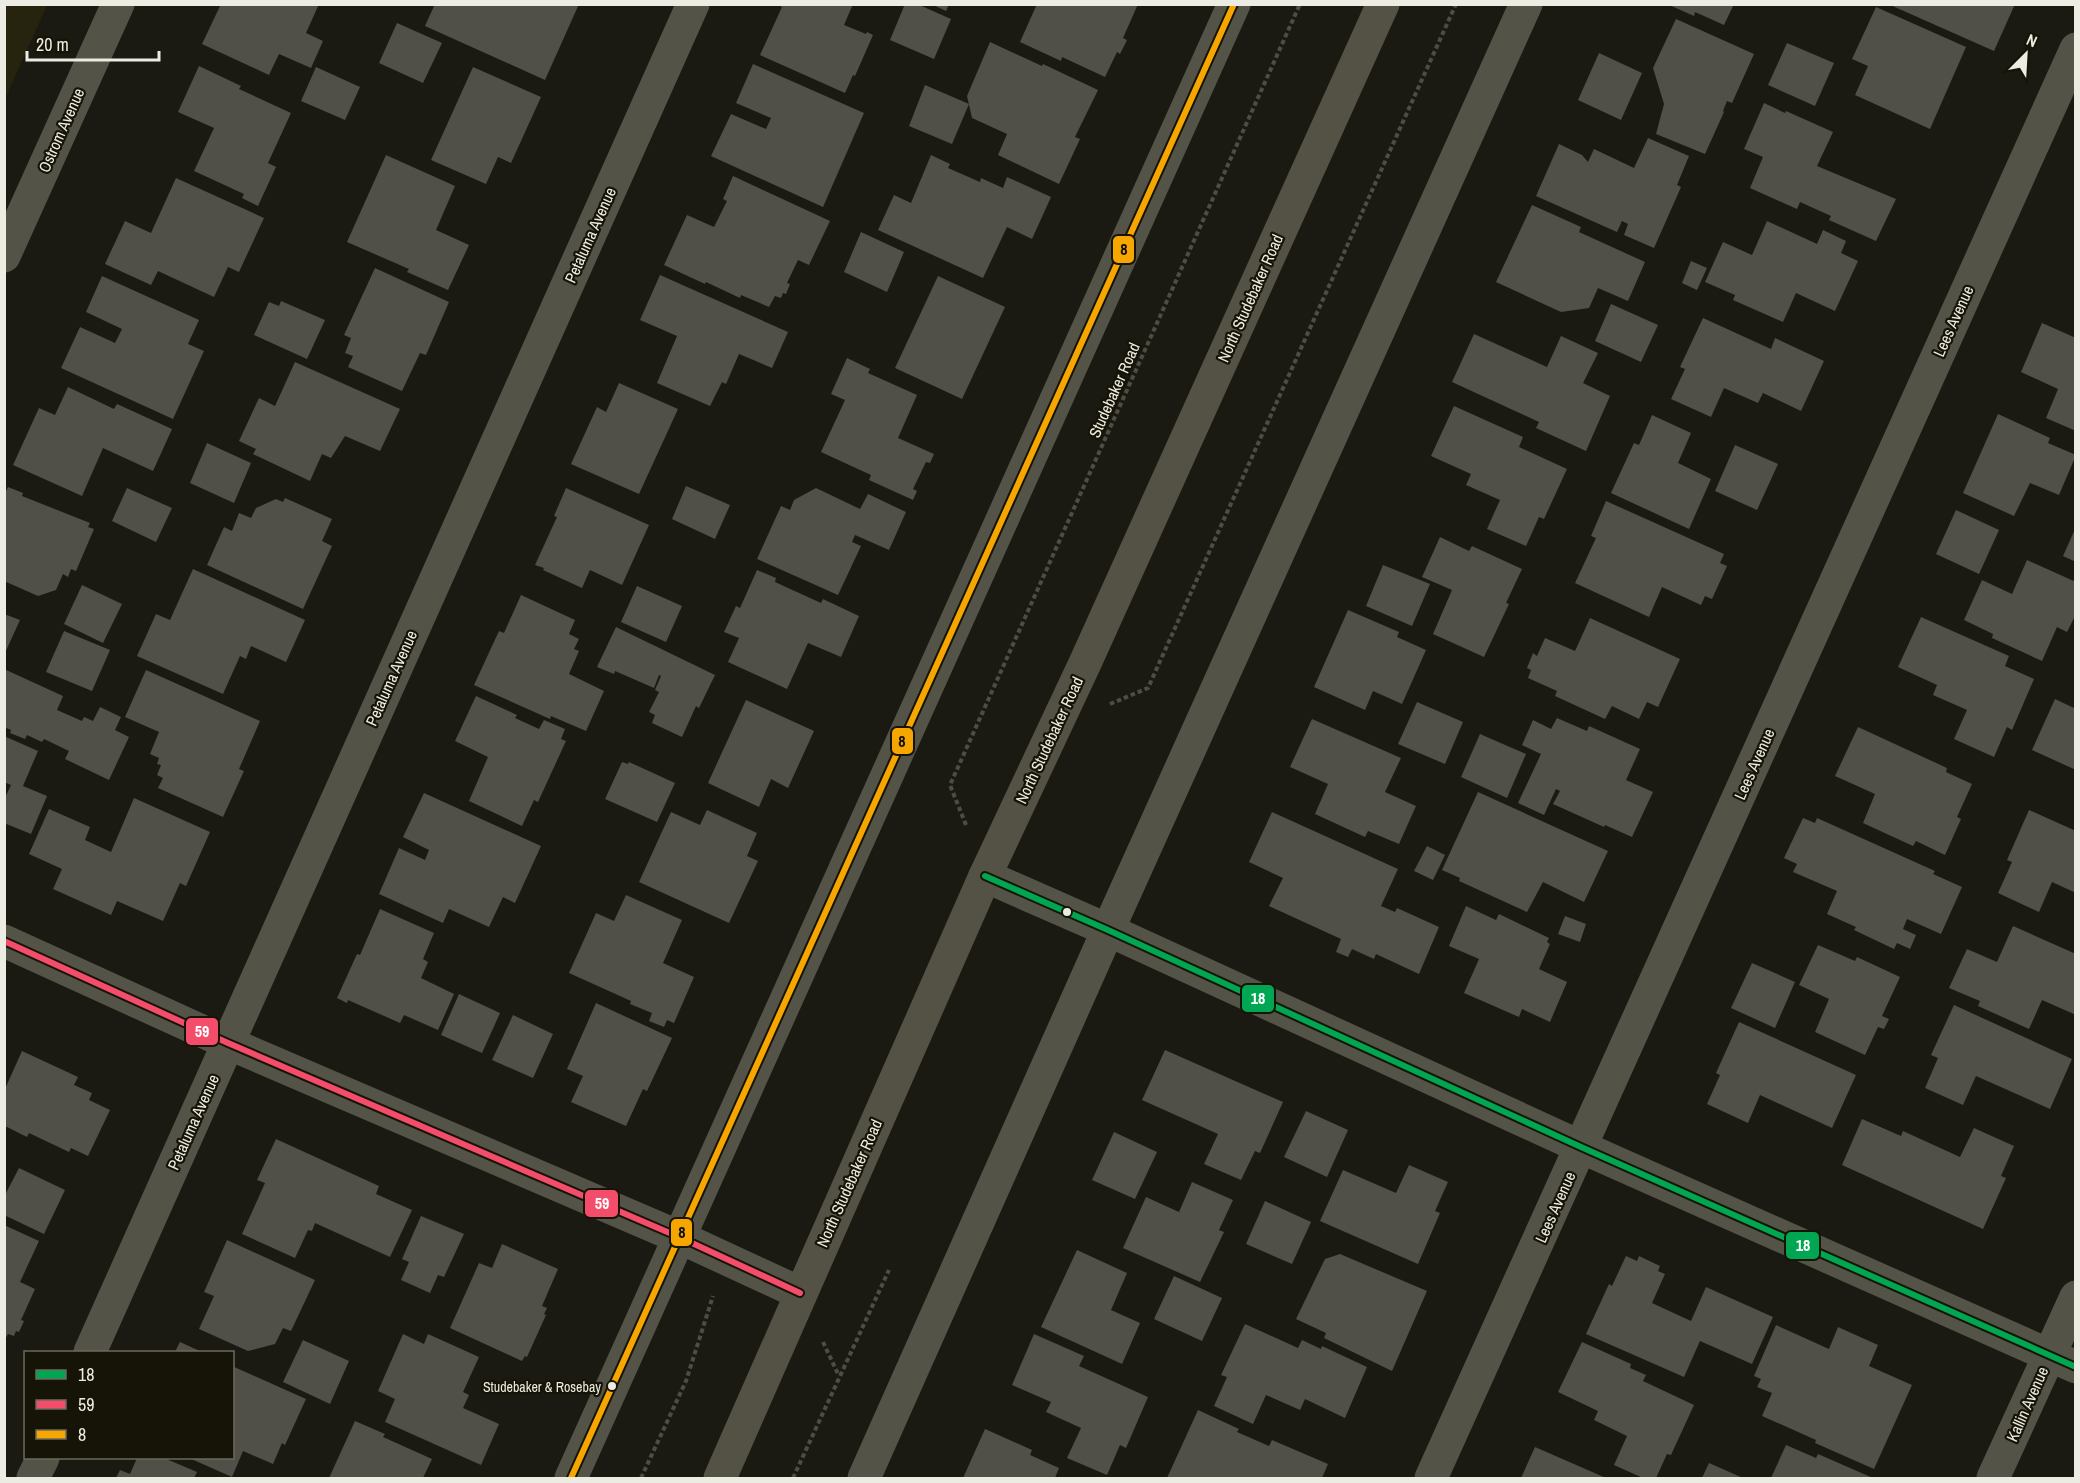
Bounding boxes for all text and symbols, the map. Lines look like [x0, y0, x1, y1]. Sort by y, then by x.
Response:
scale bar [27, 24, 159, 62]
north arrow [1996, 24, 2056, 84]
text: N [2023, 28, 2041, 52]
text: 20 m [36, 32, 69, 57]
street label: Ostrom Avenue [33, 84, 89, 176]
street label: Petaluma Avenue [559, 184, 621, 286]
street label: North Studebaker Road [1212, 231, 1288, 365]
line badge: 8 [1112, 235, 1135, 264]
text: 8 [1120, 238, 1128, 260]
street label: Lees Avenue [1928, 282, 1978, 360]
street label: Studebaker Road [1083, 339, 1145, 441]
street label: Petaluma Avenue [360, 627, 422, 729]
street label: North Studebaker Road [1010, 673, 1088, 807]
street label: Lees Avenue [1729, 725, 1779, 803]
line badge: 8 [891, 727, 914, 755]
text: 8 [898, 730, 906, 752]
unlabelled marker [1061, 906, 1073, 918]
line badge: 18 [1241, 984, 1275, 1013]
text: 18 [1251, 987, 1265, 1009]
line badge: 59 [185, 1017, 219, 1046]
text: 59 [195, 1020, 209, 1042]
street label: Petaluma Avenue [162, 1071, 224, 1173]
street label: North Studebaker Road [811, 1116, 887, 1250]
street label: Lees Avenue [1530, 1168, 1580, 1246]
line badge: 59 [584, 1189, 619, 1218]
text: 59 [595, 1192, 609, 1214]
line badge: 8 [670, 1218, 693, 1247]
text: 8 [678, 1221, 686, 1243]
line badge: 18 [1785, 1231, 1820, 1260]
text: 18 [1796, 1234, 1810, 1256]
legend [24, 1351, 234, 1459]
text: 18 [78, 1362, 94, 1387]
street label: Kallin Avenue [2001, 1363, 2053, 1445]
place label: Studebaker & Rosebay [483, 1378, 601, 1396]
marker: Studebaker & Rosebay [606, 1380, 618, 1392]
text: 59 [78, 1392, 94, 1417]
text: 8 [78, 1422, 86, 1447]

